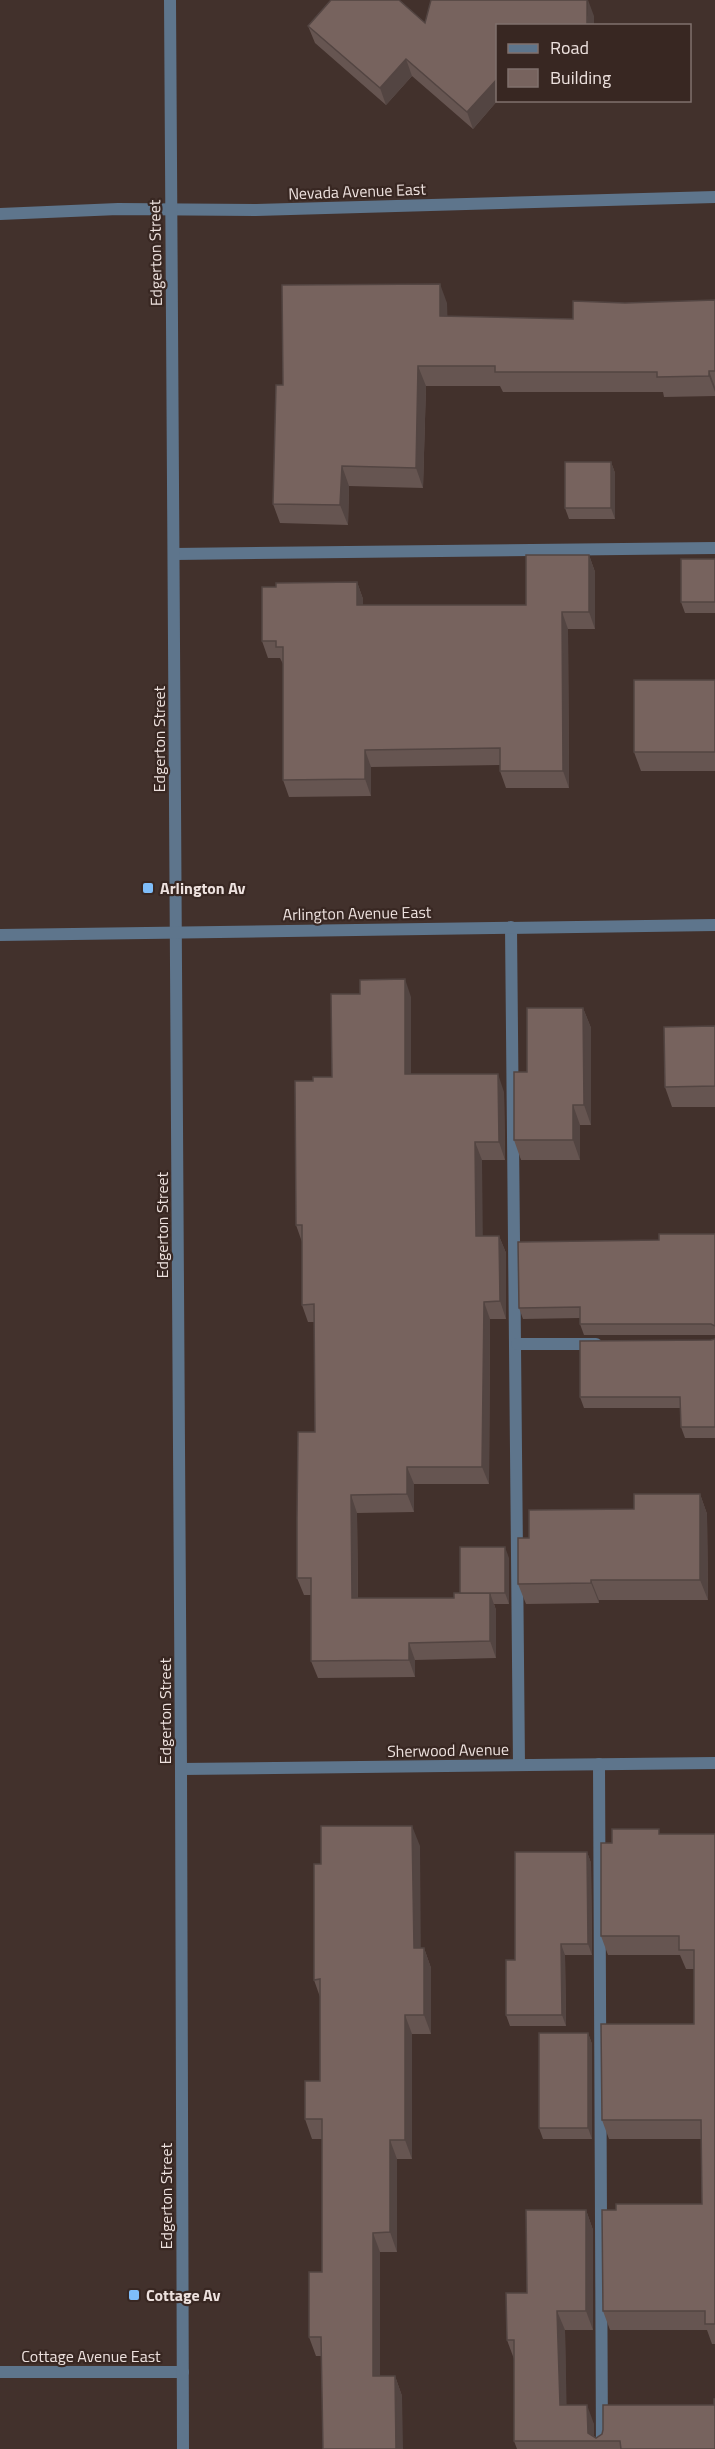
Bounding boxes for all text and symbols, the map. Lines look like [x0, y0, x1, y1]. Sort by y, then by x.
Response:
legend [496, 24, 691, 102]
text: Road [550, 34, 589, 61]
text: Building [550, 64, 611, 91]
street label: Nevada Avenue East [288, 177, 427, 205]
street label: Edgerton Street [142, 199, 168, 306]
street label: Edgerton Street [147, 685, 171, 792]
place label: Arlington Av [160, 876, 246, 900]
marker: Arlington Av [141, 881, 155, 895]
street label: Arlington Avenue East [282, 900, 432, 926]
street label: Edgerton Street [150, 1171, 174, 1278]
street label: Edgerton Street [153, 1657, 177, 1764]
street label: Sherwood Avenue [387, 1737, 509, 1763]
street label: Edgerton Street [154, 2142, 178, 2249]
place label: Cottage Av [146, 2283, 221, 2307]
marker: Cottage Av [127, 2288, 141, 2302]
street label: Cottage Avenue East [21, 2344, 161, 2368]

